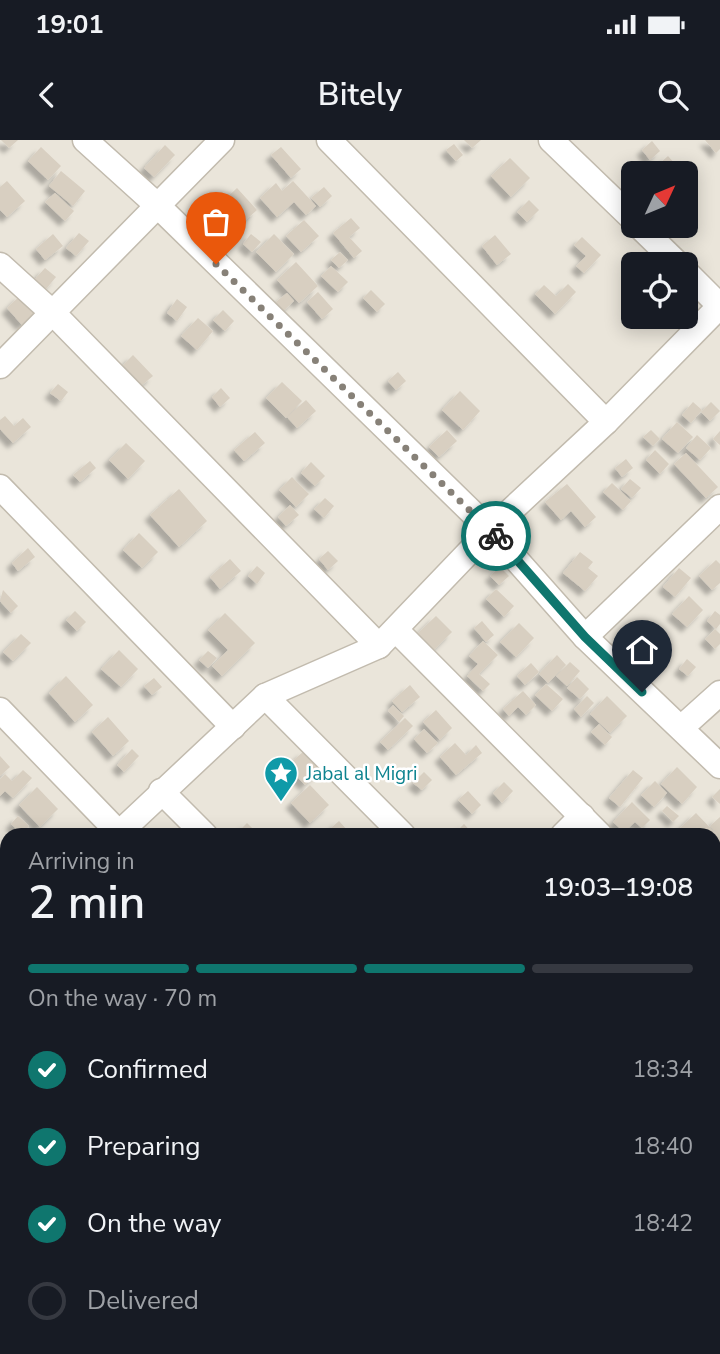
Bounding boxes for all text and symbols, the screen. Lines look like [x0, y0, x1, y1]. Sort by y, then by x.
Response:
text: 19:01 [35, 7, 104, 42]
text: Bitely [318, 73, 402, 116]
icon: back [28, 76, 66, 114]
icon: search [654, 76, 692, 114]
north arrow [621, 161, 698, 238]
map controls [621, 161, 698, 329]
pin [186, 192, 246, 264]
icon: bag [197, 203, 235, 241]
button: locate [621, 252, 698, 329]
courier [461, 501, 531, 571]
icon: bike [477, 517, 515, 555]
pin [612, 620, 672, 692]
icon: home [623, 631, 661, 669]
place icon: Jabal al Migri [262, 754, 300, 803]
place label: Jabal al Migri [305, 761, 417, 787]
text: Arriving in [28, 846, 135, 877]
text: 19:03–19:08 [543, 870, 693, 905]
text: 2 min [28, 871, 145, 934]
text: On the way · 70 m [28, 983, 217, 1014]
icon: check [28, 1051, 66, 1089]
text: Confirmed [87, 1052, 208, 1087]
text: 18:34 [633, 1054, 693, 1085]
icon: check [28, 1128, 66, 1166]
text: Preparing [87, 1129, 200, 1164]
text: 18:40 [633, 1131, 693, 1162]
icon: check [28, 1205, 66, 1243]
text: On the way [87, 1206, 221, 1241]
text: 18:42 [633, 1208, 693, 1239]
text: Delivered [87, 1283, 199, 1318]

